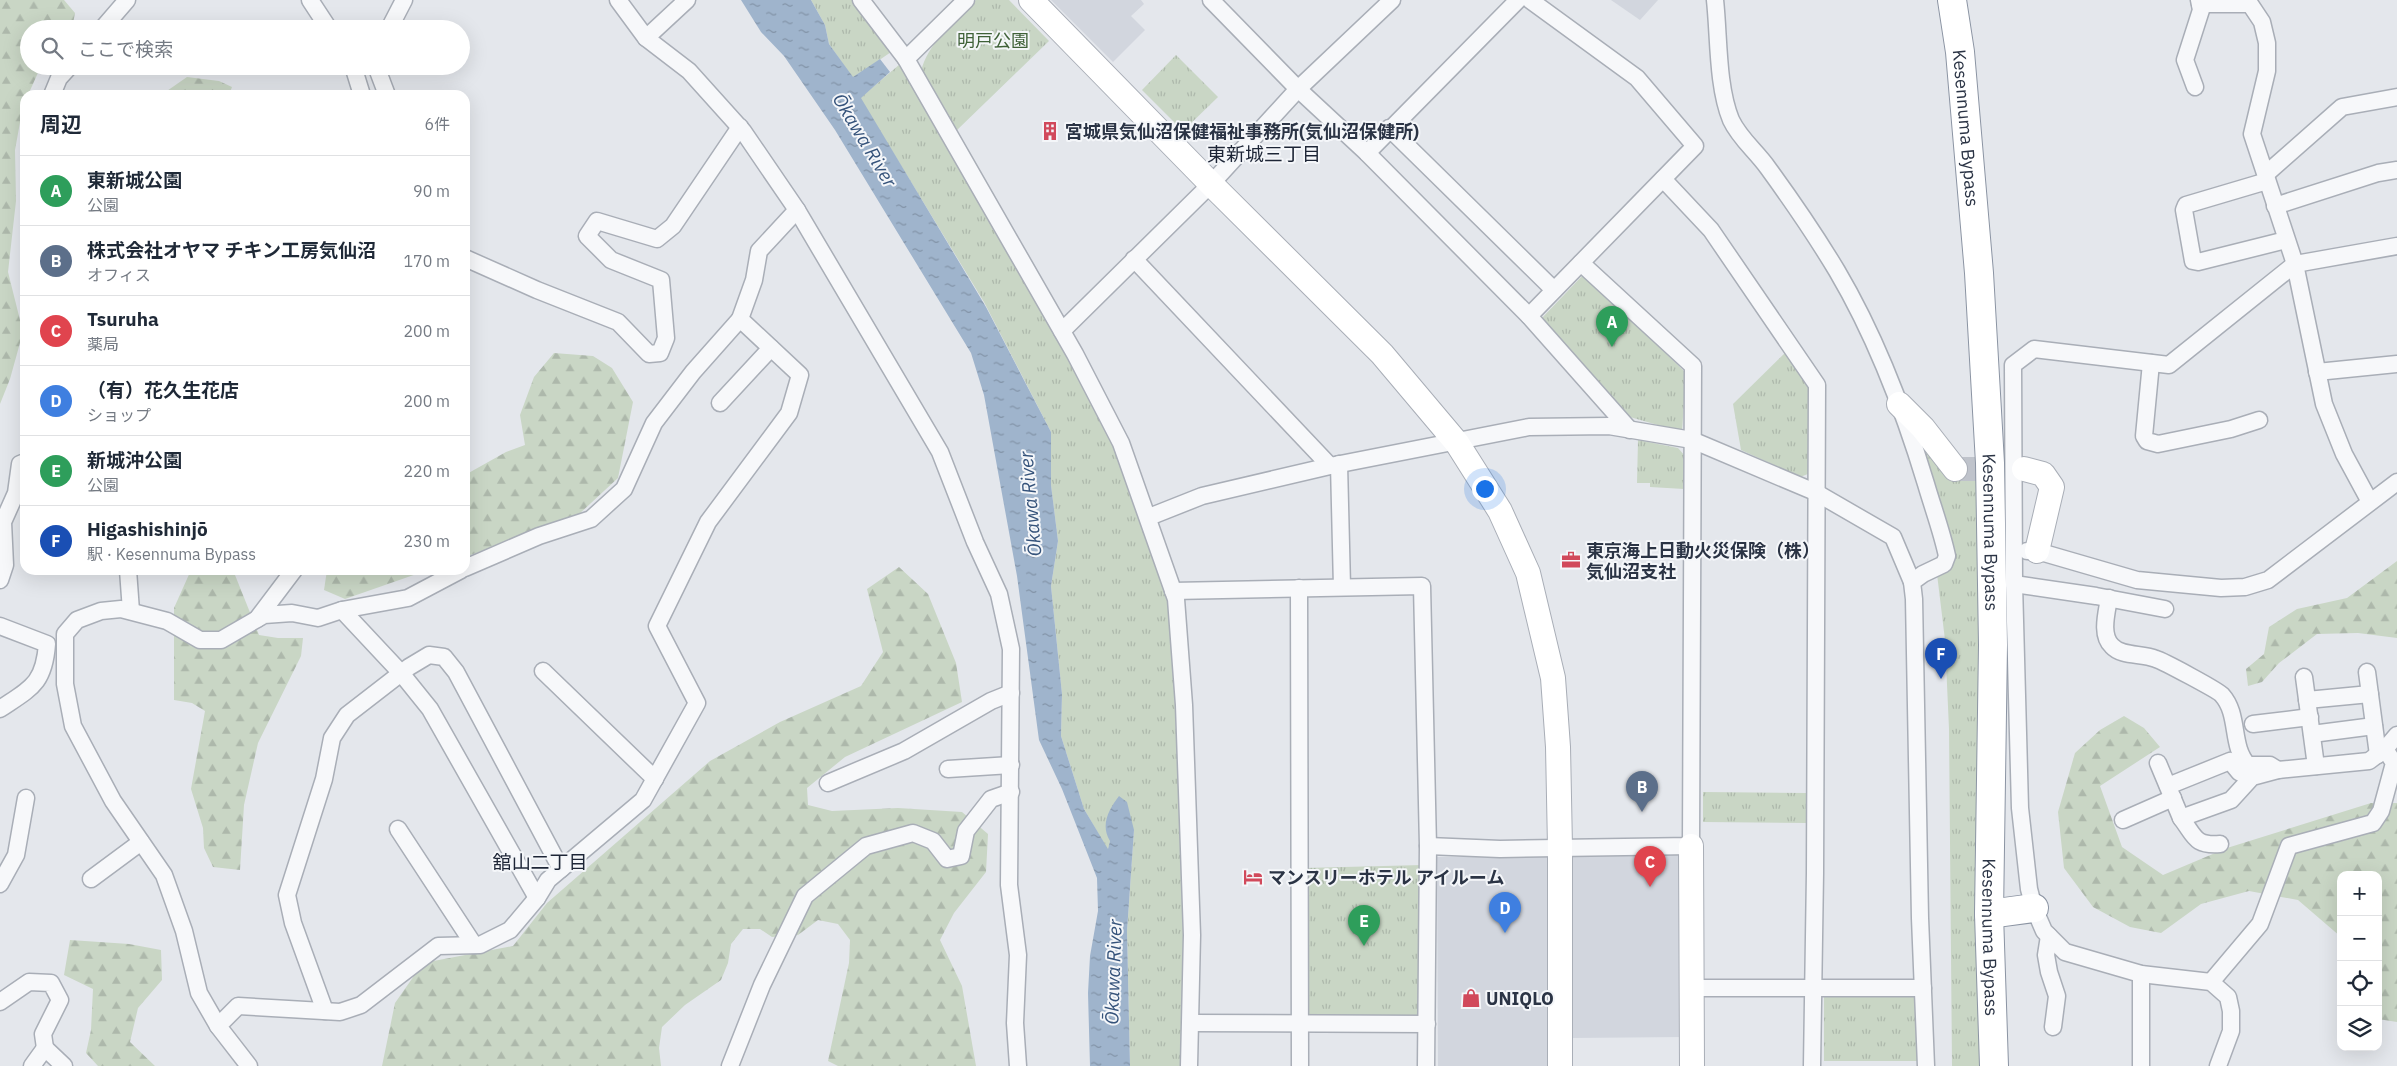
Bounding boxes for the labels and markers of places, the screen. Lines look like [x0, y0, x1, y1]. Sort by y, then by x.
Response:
building icon: 宮城県気仙沼保健福祉事務所(気仙沼保健所) [1039, 120, 1061, 142]
place label: 宮城県気仙沼保健福祉事務所(気仙沼保健所) [1065, 120, 1419, 143]
pin: A [1596, 306, 1628, 347]
place label: 東京海上日動火災保険（株） 気仙沼支社 [1586, 539, 1820, 583]
office icon: 東京海上日動火災保険（株） 気仙沼支社 [1560, 549, 1582, 571]
pin: F [1925, 638, 1957, 679]
pin: B [1626, 771, 1658, 812]
pin: C [1634, 846, 1666, 887]
hotel icon: マンスリーホテル アイルーム [1242, 866, 1264, 888]
place label: マンスリーホテル アイルーム [1268, 866, 1504, 889]
pin: D [1489, 892, 1521, 933]
pin: E [1348, 905, 1380, 946]
shop icon: UNIQLO [1460, 987, 1482, 1009]
place label: UNIQLO [1486, 987, 1554, 1010]

